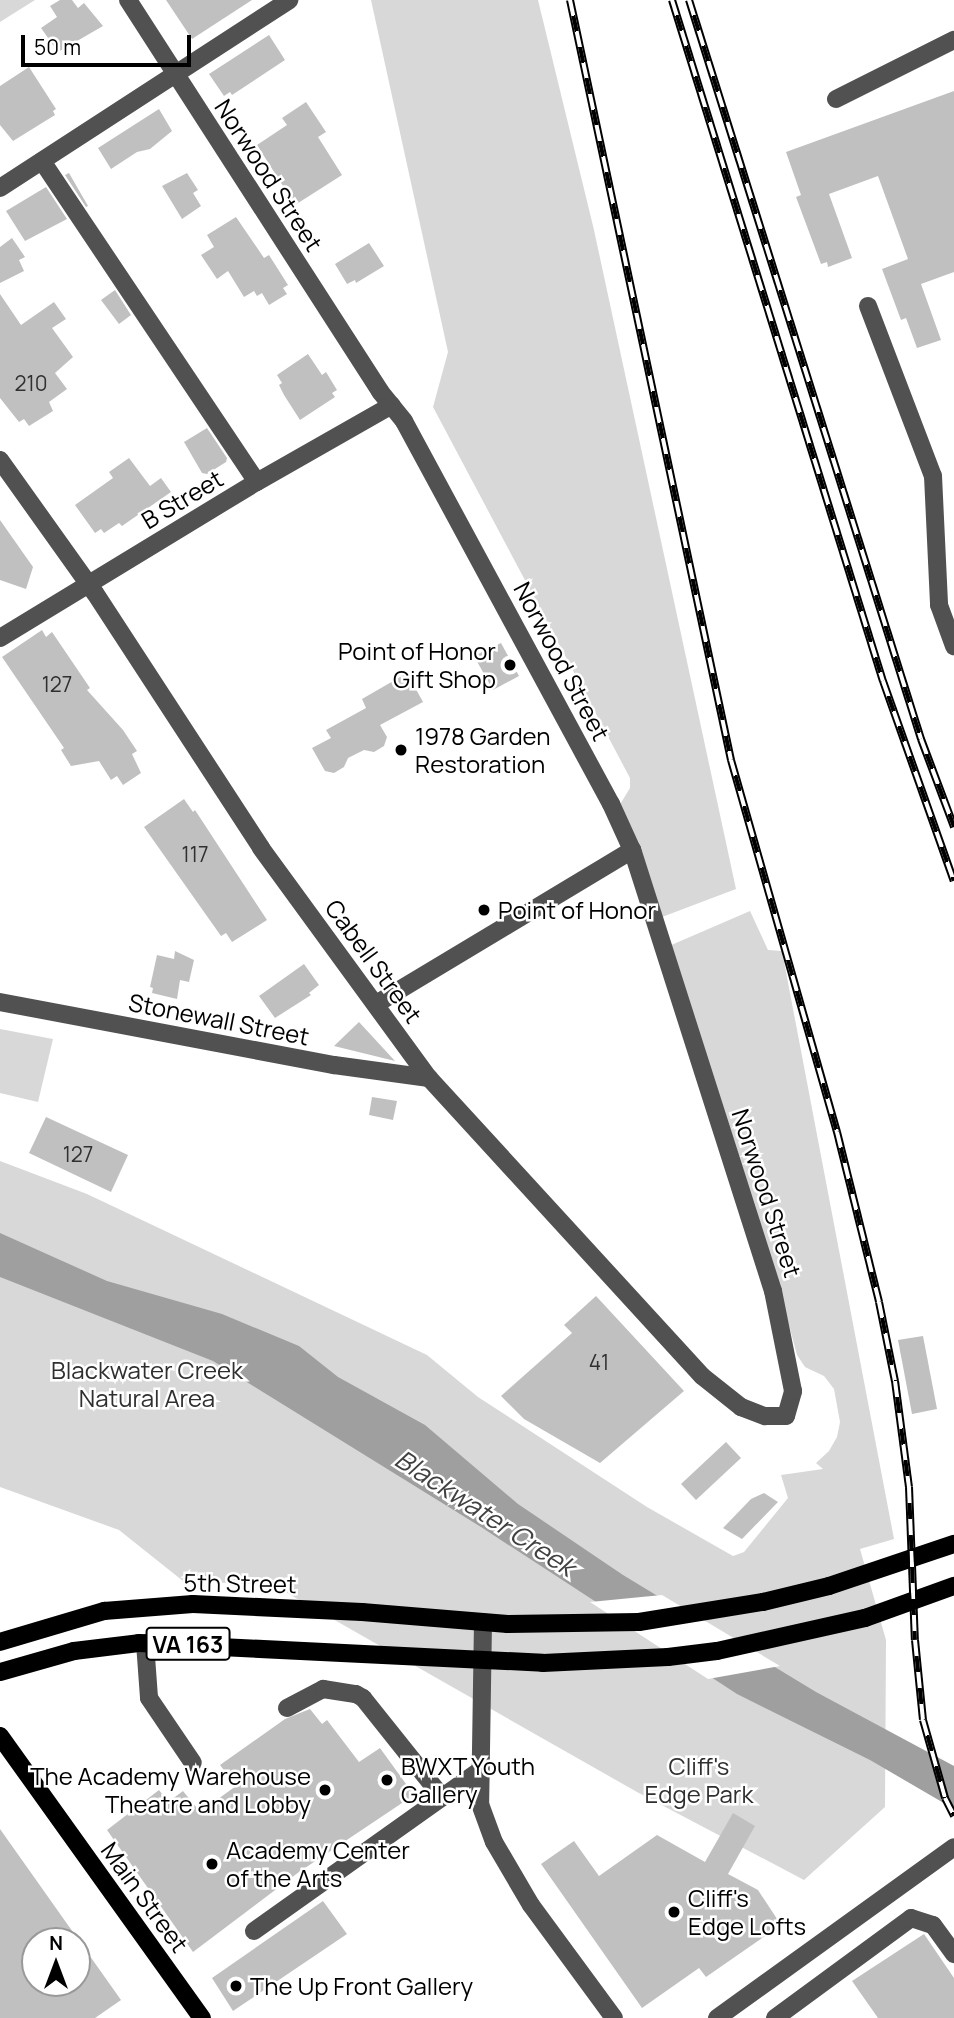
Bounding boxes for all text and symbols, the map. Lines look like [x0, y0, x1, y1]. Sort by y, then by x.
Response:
scale bar [24, 21, 194, 65]
text: 50 m [34, 33, 81, 61]
street label: Norwood Street [209, 94, 329, 256]
house number: 210 [15, 370, 47, 396]
street label: B Street [136, 463, 228, 535]
street label: Norwood Street [508, 577, 616, 745]
place label: Point of Honor Gift Shop [338, 637, 496, 693]
marker: Point of Honor Gift Shop [502, 657, 518, 673]
house number: 127 [42, 671, 72, 697]
place label: 1978 Garden Restoration [415, 722, 551, 778]
marker: 1978 Garden Restoration [393, 742, 409, 758]
house number: 117 [182, 841, 208, 867]
street label: Cabell Street [320, 894, 428, 1028]
place label: Point of Honor [498, 896, 656, 924]
marker: Point of Honor [476, 902, 492, 918]
street label: Stonewall Street [126, 987, 312, 1051]
street label: Norwood Street [726, 1105, 808, 1281]
house number: 127 [63, 1141, 93, 1167]
house number: 41 [589, 1349, 609, 1375]
park label: Blackwater Creek Natural Area [51, 1356, 243, 1412]
water label: Blackwater Creek [389, 1443, 581, 1583]
street label: 5th Street [183, 1568, 297, 1598]
road number: VA 163 [144, 1624, 232, 1664]
place label: BWXT Youth Gallery [401, 1752, 536, 1808]
park label: Cliff's Edge Park [645, 1752, 753, 1808]
place label: The Academy Warehouse Theatre and Lobby [30, 1762, 311, 1818]
marker: BWXT Youth Gallery [379, 1772, 395, 1788]
marker: The Academy Warehouse Theatre and Lobby [317, 1782, 333, 1798]
street label: Main Street [96, 1836, 194, 1958]
place label: Academy Center of the Arts [226, 1836, 410, 1892]
marker: Academy Center of the Arts [204, 1856, 220, 1872]
place label: Cliff's Edge Lofts [688, 1884, 806, 1940]
marker: Cliff's Edge Lofts [666, 1904, 682, 1920]
north arrow [21, 1927, 91, 1997]
text: N [49, 1930, 63, 1956]
place label: The Up Front Gallery [250, 1972, 473, 2000]
marker: The Up Front Gallery [228, 1978, 244, 1994]

